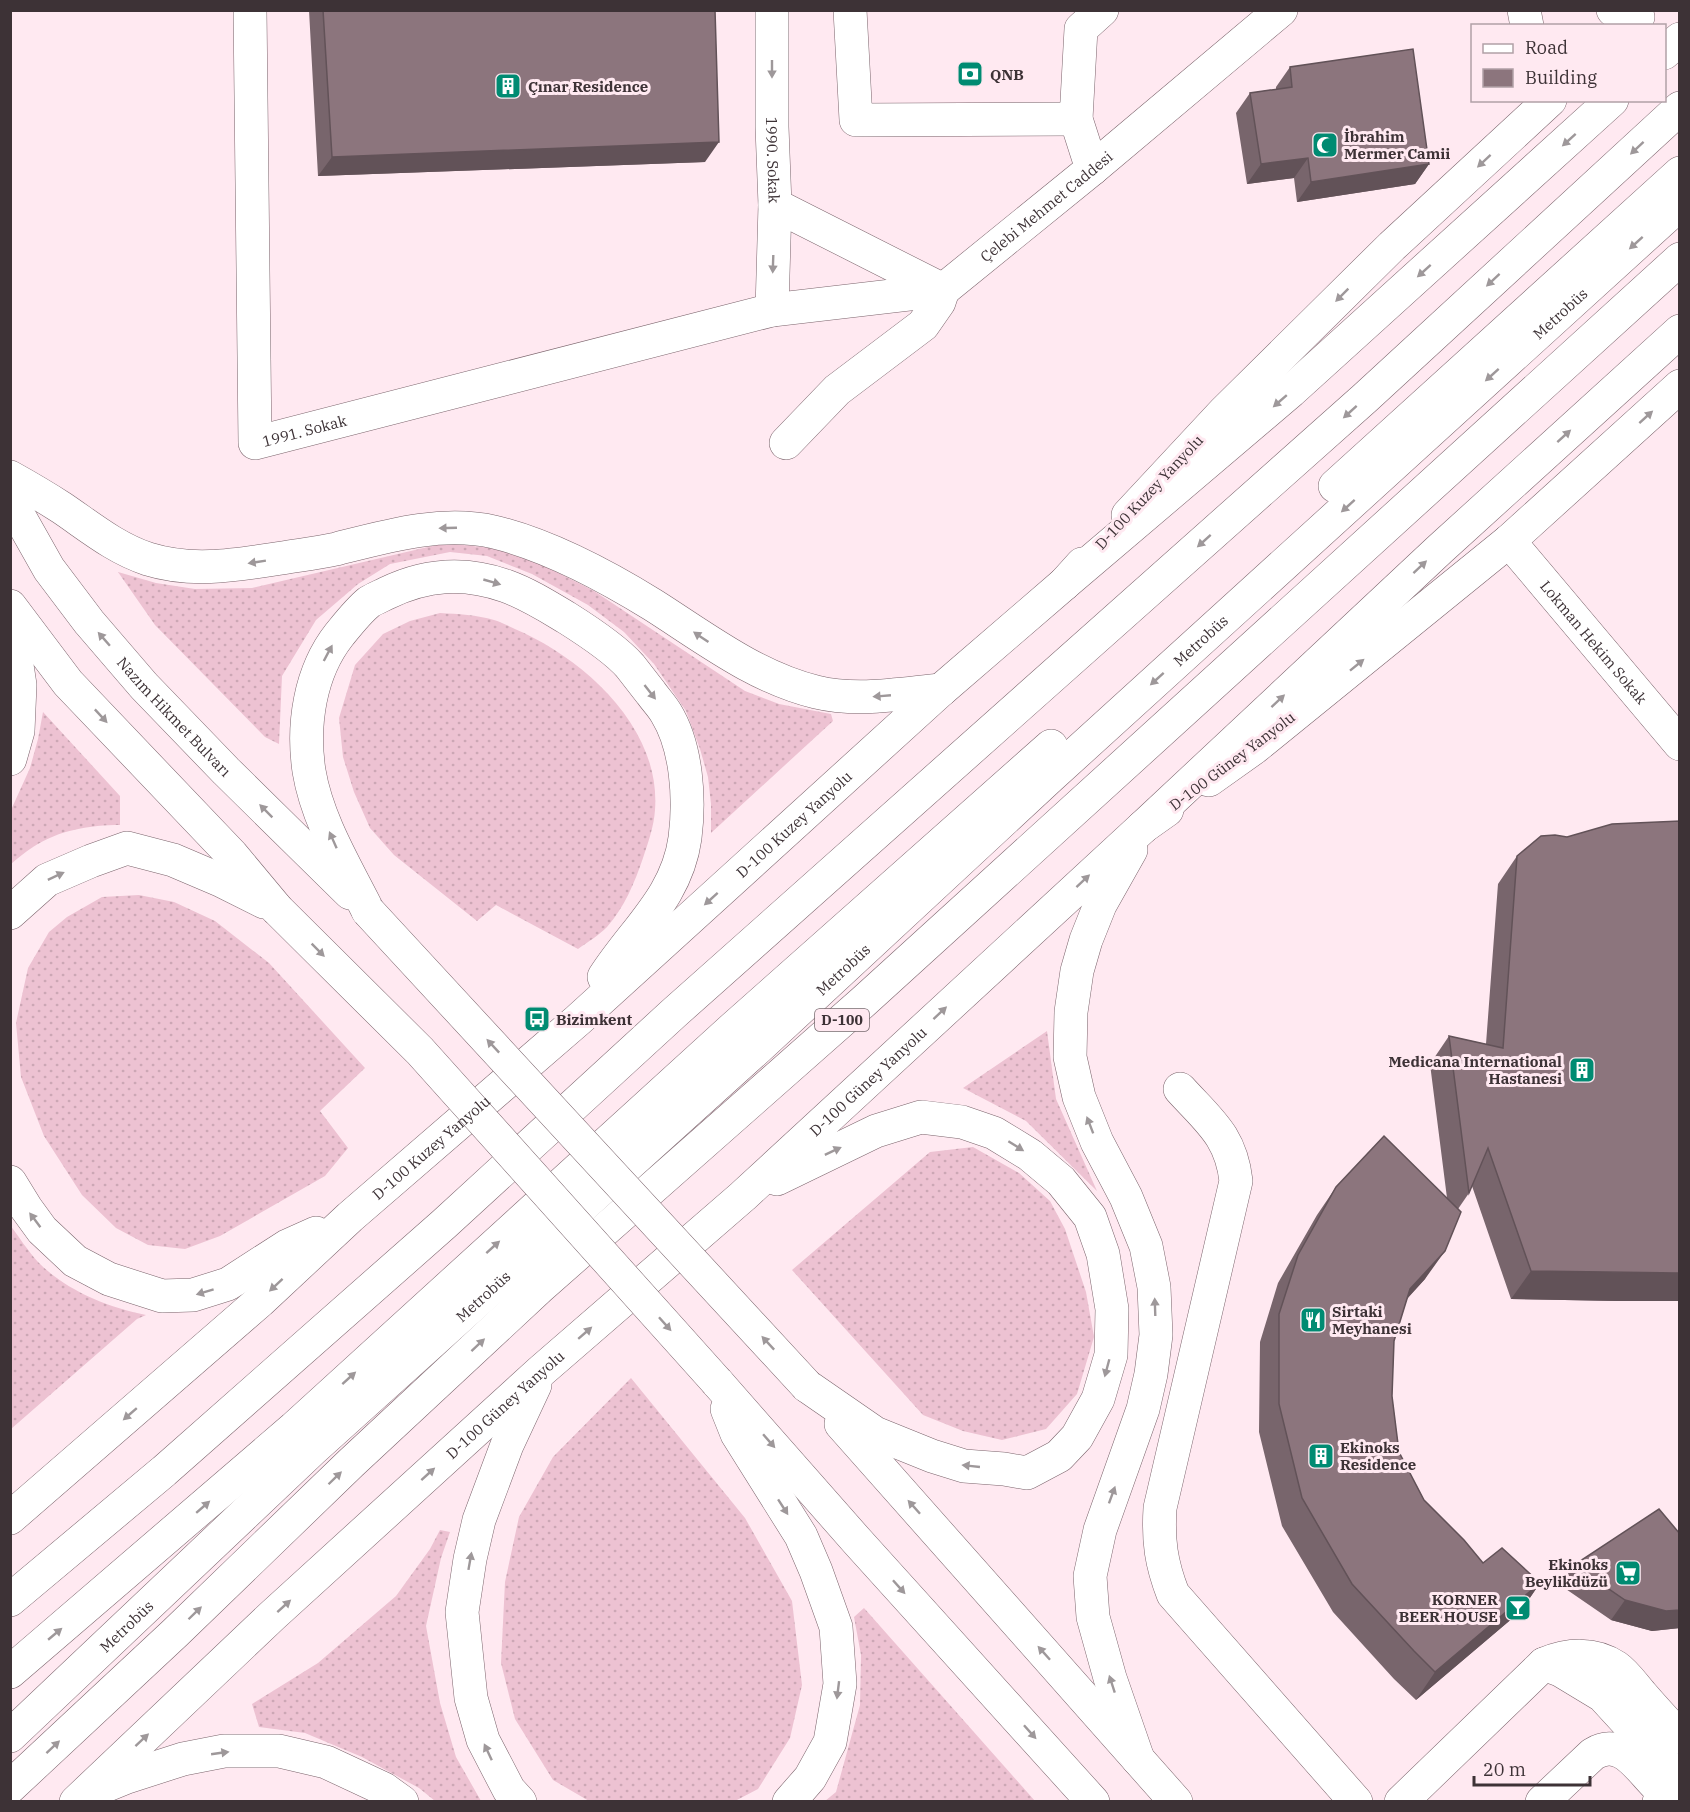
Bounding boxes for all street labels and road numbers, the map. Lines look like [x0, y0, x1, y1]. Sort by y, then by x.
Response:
street label: 1990. Sokak [762, 117, 784, 204]
street label: Çelebi Mehmet Caddesi [976, 146, 1116, 266]
street label: Metrobüs [1529, 284, 1591, 343]
street label: 1991. Sokak [260, 410, 349, 450]
street label: D-100 Kuzey Yanyolu [1091, 431, 1207, 553]
street label: Lokman Hekim Sokak [1537, 576, 1652, 708]
street label: Metrobüs [1169, 611, 1232, 670]
street label: Nazım Hikmet Bulvarı [113, 653, 235, 780]
street label: D-100 Güney Yanyolu [1165, 708, 1299, 814]
street label: D-100 Kuzey Yanyolu [732, 766, 856, 881]
street label: Metrobüs [812, 939, 874, 999]
road number: D-100 [815, 1009, 869, 1031]
street label: D-100 Güney Yanyolu [805, 1022, 930, 1140]
street label: D-100 Kuzey Yanyolu [368, 1091, 494, 1203]
street label: Metrobüs [452, 1266, 514, 1325]
street label: D-100 Güney Yanyolu [442, 1346, 568, 1462]
street label: Metrobüs [95, 1596, 157, 1656]

